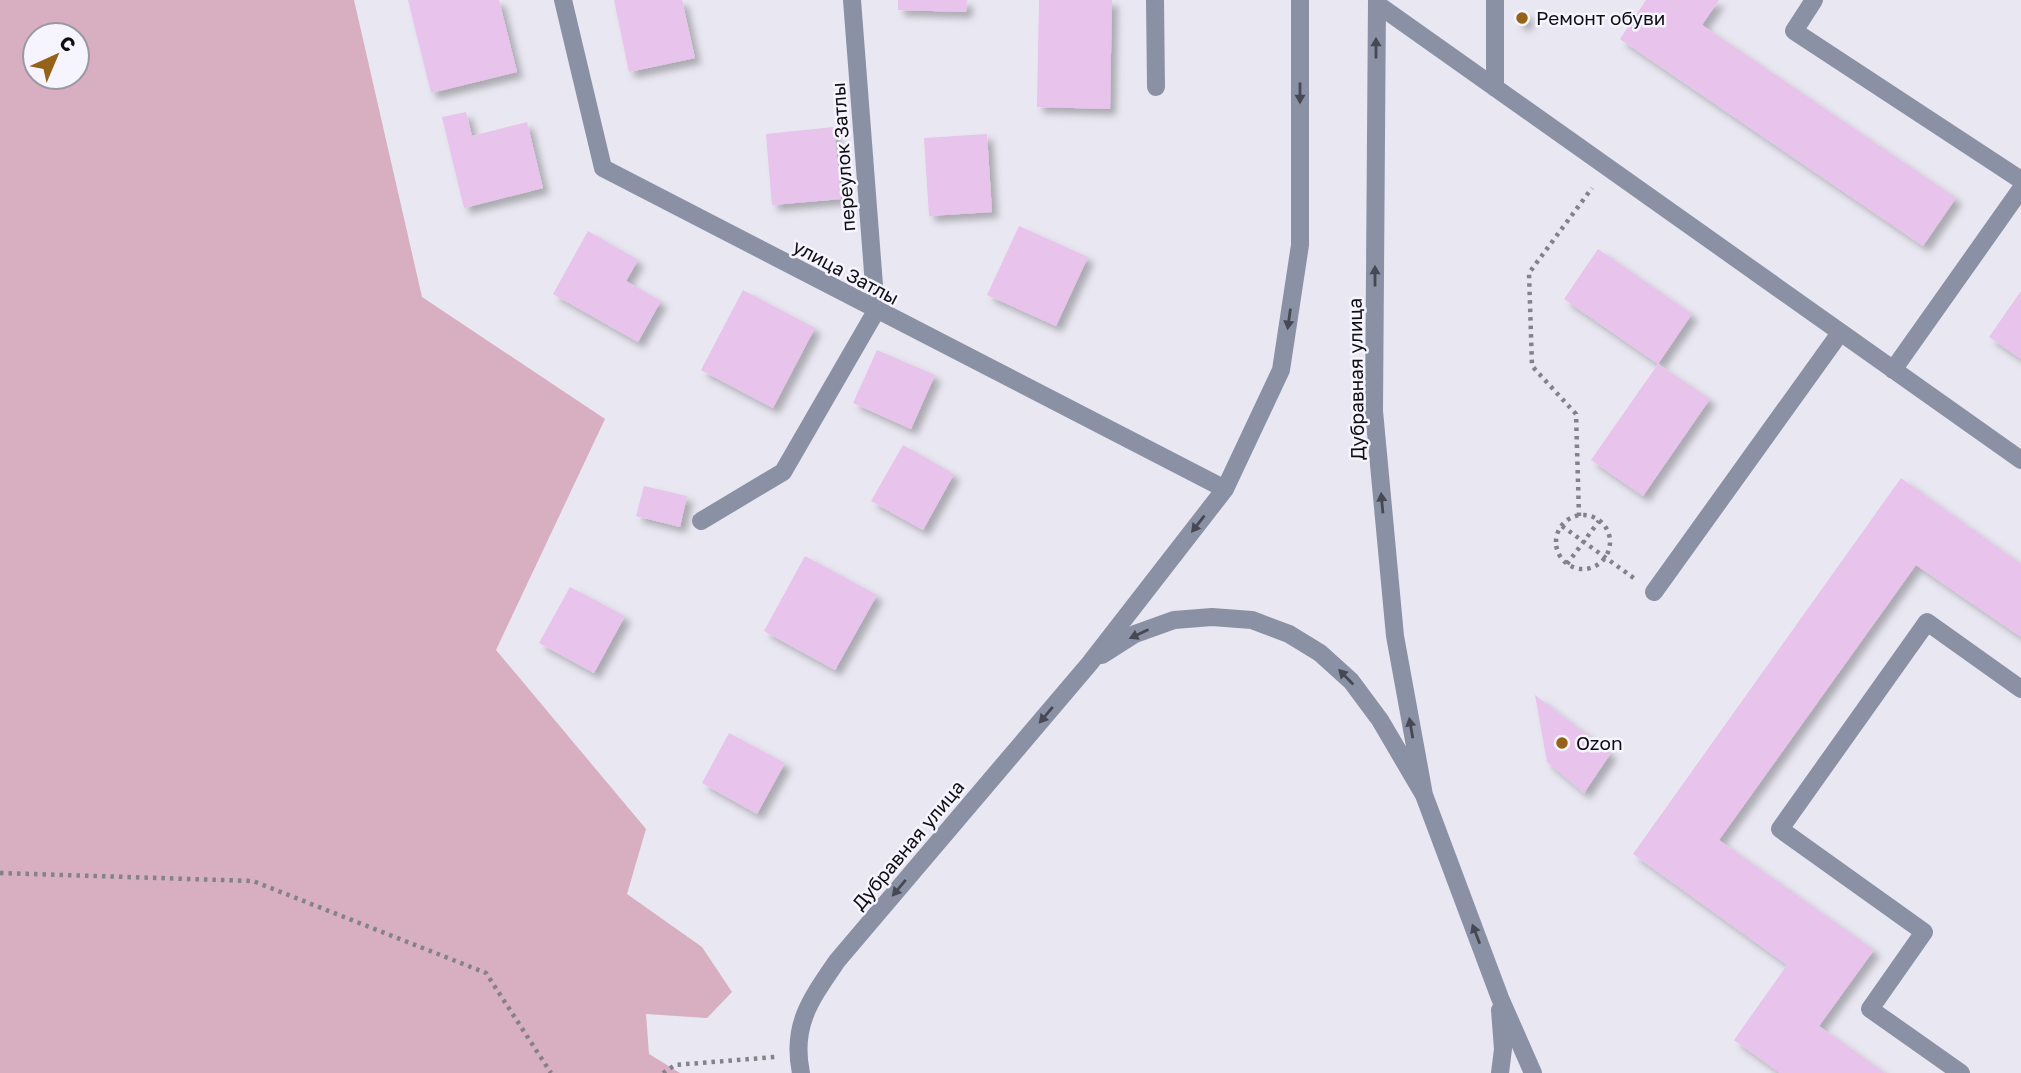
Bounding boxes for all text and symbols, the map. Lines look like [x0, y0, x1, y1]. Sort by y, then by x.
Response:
place label: Ремонт обуви [1536, 6, 1665, 29]
marker: Ремонт обуви [1514, 10, 1530, 26]
north arrow [21, 21, 91, 91]
text: С [55, 30, 81, 56]
one-way arrow [1370, 37, 1382, 59]
street label: переулок Затлы [826, 82, 859, 232]
one-way arrow [1294, 82, 1306, 104]
street label: улица Затлы [789, 234, 903, 309]
one-way arrow [1369, 264, 1381, 286]
street label: Дубравная улица [1343, 298, 1368, 460]
one-way arrow [1283, 309, 1294, 331]
one-way arrow [1377, 492, 1388, 514]
one-way arrow [1190, 515, 1205, 533]
one-way arrow [1129, 628, 1149, 639]
one-way arrow [1337, 669, 1354, 686]
one-way arrow [1038, 706, 1054, 724]
one-way arrow [1406, 717, 1417, 739]
place label: Ozon [1576, 731, 1623, 754]
marker: Ozon [1554, 735, 1570, 751]
street label: Дубравная улица [847, 775, 969, 914]
one-way arrow [892, 880, 907, 897]
one-way arrow [1470, 924, 1481, 945]

